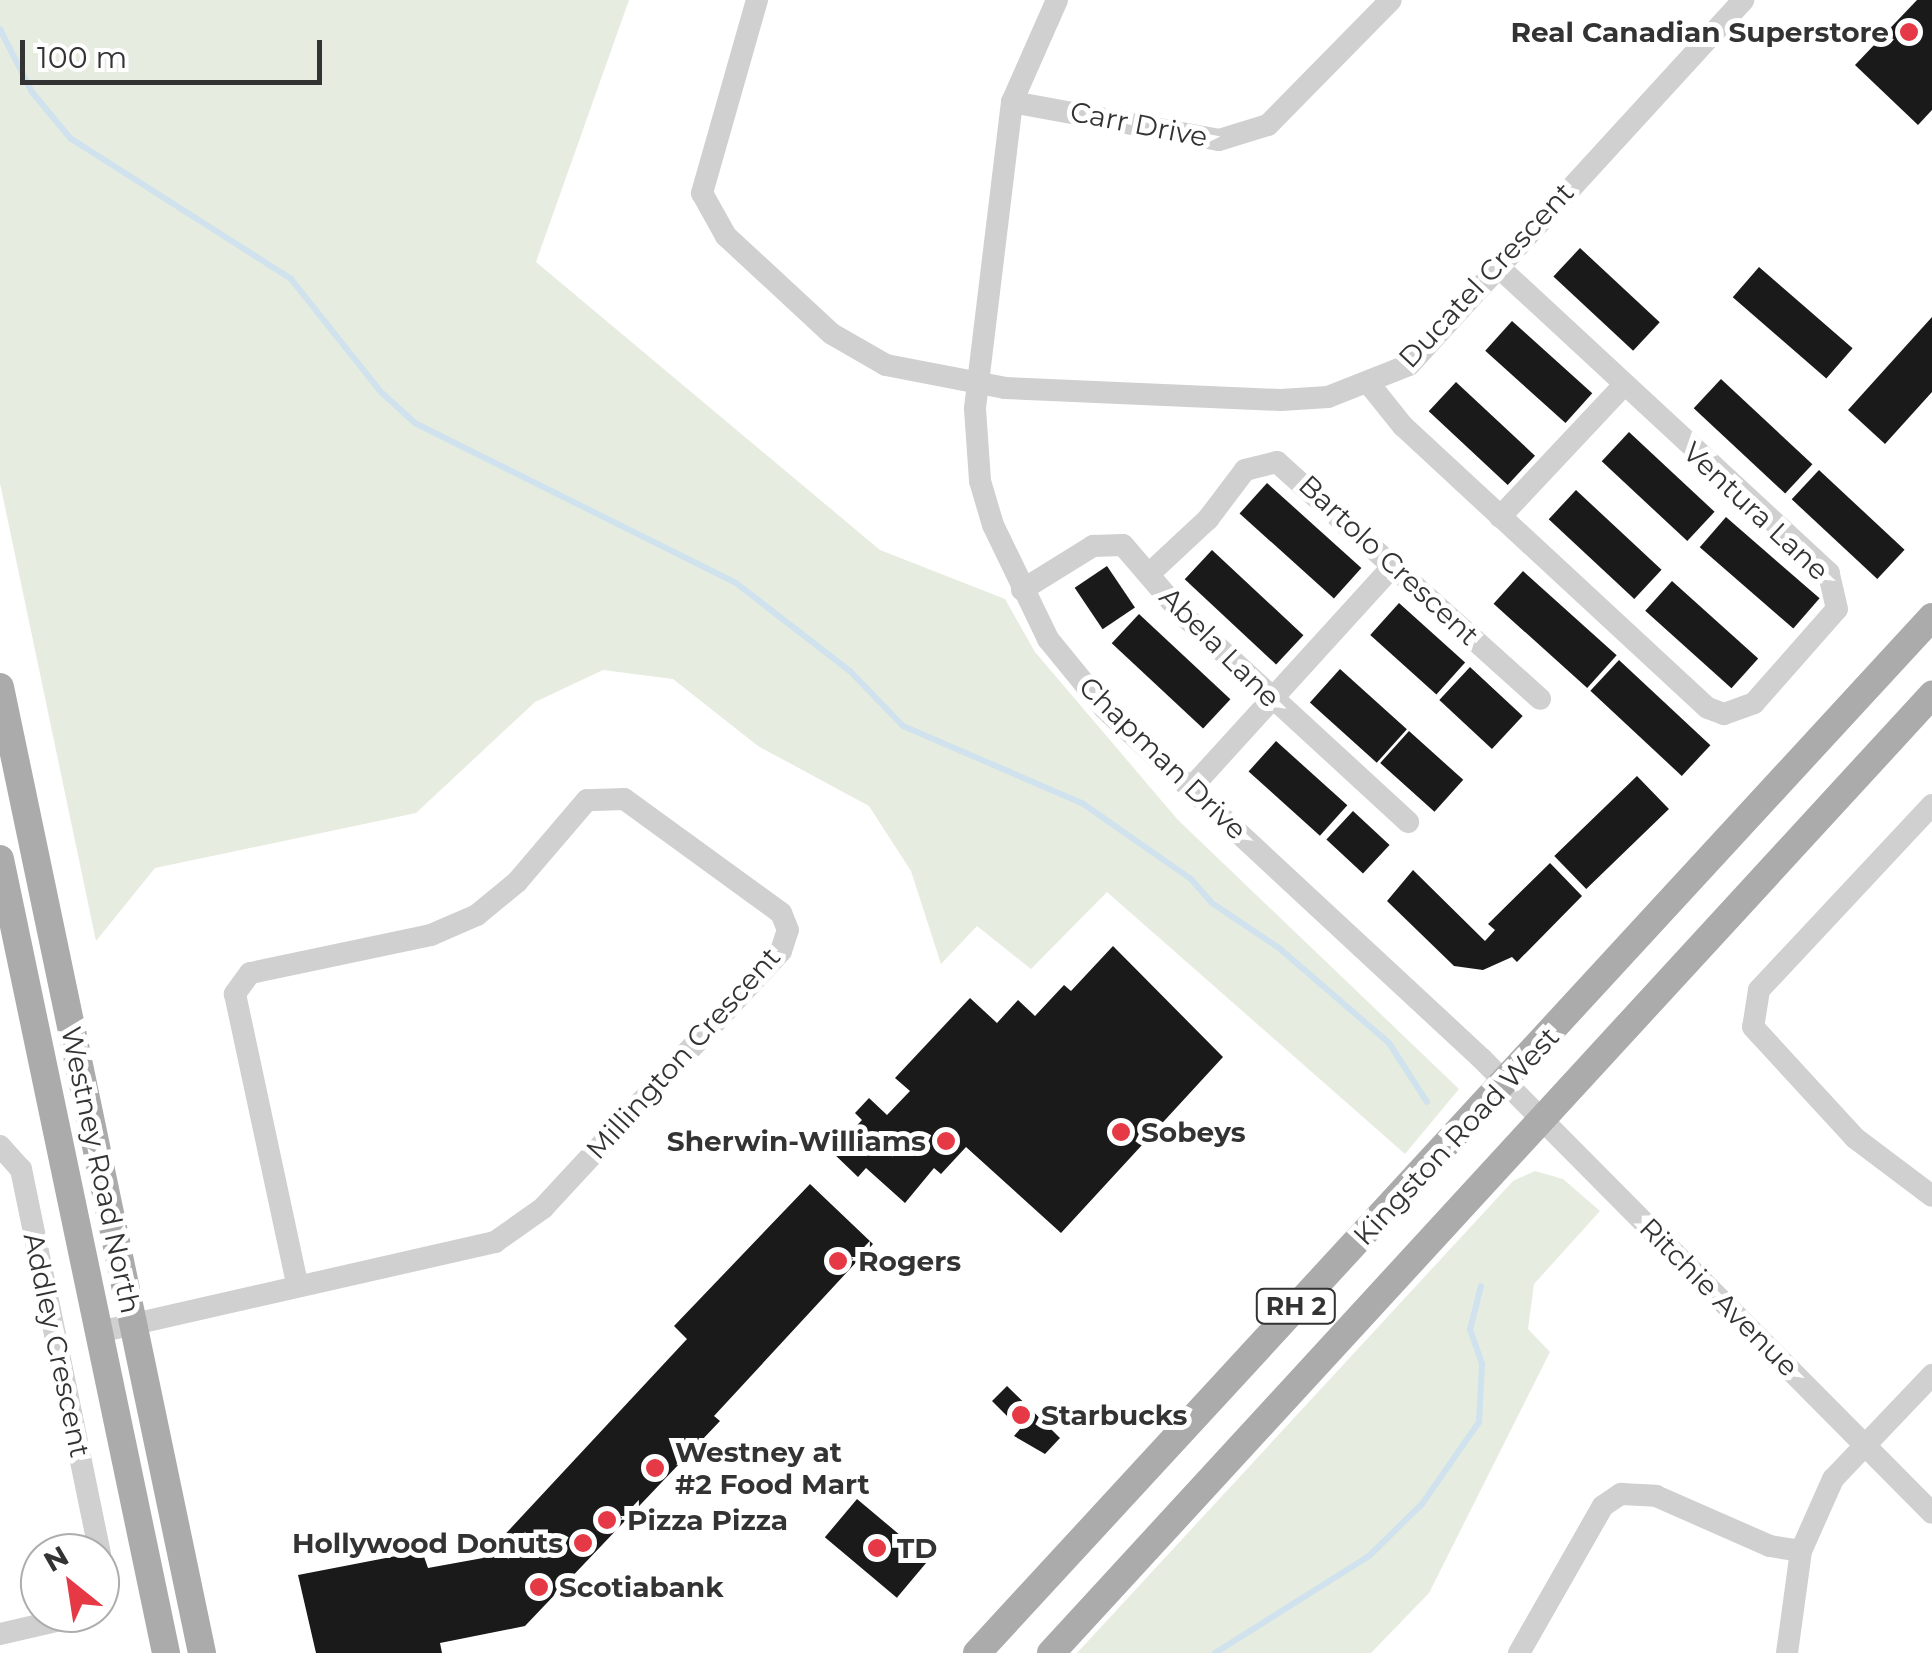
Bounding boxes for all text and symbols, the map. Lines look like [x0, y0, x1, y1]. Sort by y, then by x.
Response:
place label: Real Canadian Superstore [1510, 15, 1889, 49]
scale bar [25, 20, 328, 82]
marker: Real Canadian Superstore [1898, 21, 1920, 43]
text: 100 m [37, 39, 127, 76]
street label: Carr Drive [1068, 94, 1210, 154]
street label: Ducatel Crescent [1392, 175, 1580, 375]
street label: Ventura Lane [1676, 435, 1836, 587]
street label: Bartolo Crescent [1292, 468, 1486, 652]
street label: Abela Lane [1153, 580, 1287, 714]
street label: Chapman Drive [1072, 669, 1254, 847]
street label: Millington Crescent [579, 940, 787, 1166]
street label: Kingston Road West [1346, 1020, 1566, 1252]
street label: Westney Road North [54, 1023, 148, 1317]
place label: Sobeys [1141, 1115, 1246, 1149]
marker: Sobeys [1110, 1121, 1132, 1143]
place label: Sherwin-Williams [667, 1124, 926, 1158]
marker: Sherwin-Williams [935, 1130, 957, 1152]
street label: Ritchie Avenue [1633, 1211, 1805, 1383]
street label: Addley Crescent [17, 1230, 97, 1460]
place label: Rogers [858, 1244, 961, 1278]
marker: Rogers [827, 1250, 849, 1272]
road number: RH 2 [1254, 1286, 1338, 1326]
place label: Starbucks [1041, 1398, 1187, 1432]
marker: Starbucks [1010, 1404, 1032, 1426]
place label: Westney at #2 Food Mart [675, 1435, 870, 1501]
marker: Westney at #2 Food Mart [644, 1457, 666, 1479]
place label: Pizza Pizza [627, 1503, 788, 1537]
marker: Pizza Pizza [596, 1509, 618, 1531]
place label: Hollywood Donuts [292, 1526, 563, 1560]
place label: TD [897, 1531, 937, 1565]
marker: Hollywood Donuts [572, 1532, 594, 1554]
north arrow [20, 1533, 120, 1633]
marker: TD [866, 1537, 888, 1559]
text: N [38, 1538, 74, 1579]
place label: Scotiabank [559, 1570, 723, 1604]
marker: Scotiabank [528, 1576, 550, 1598]

